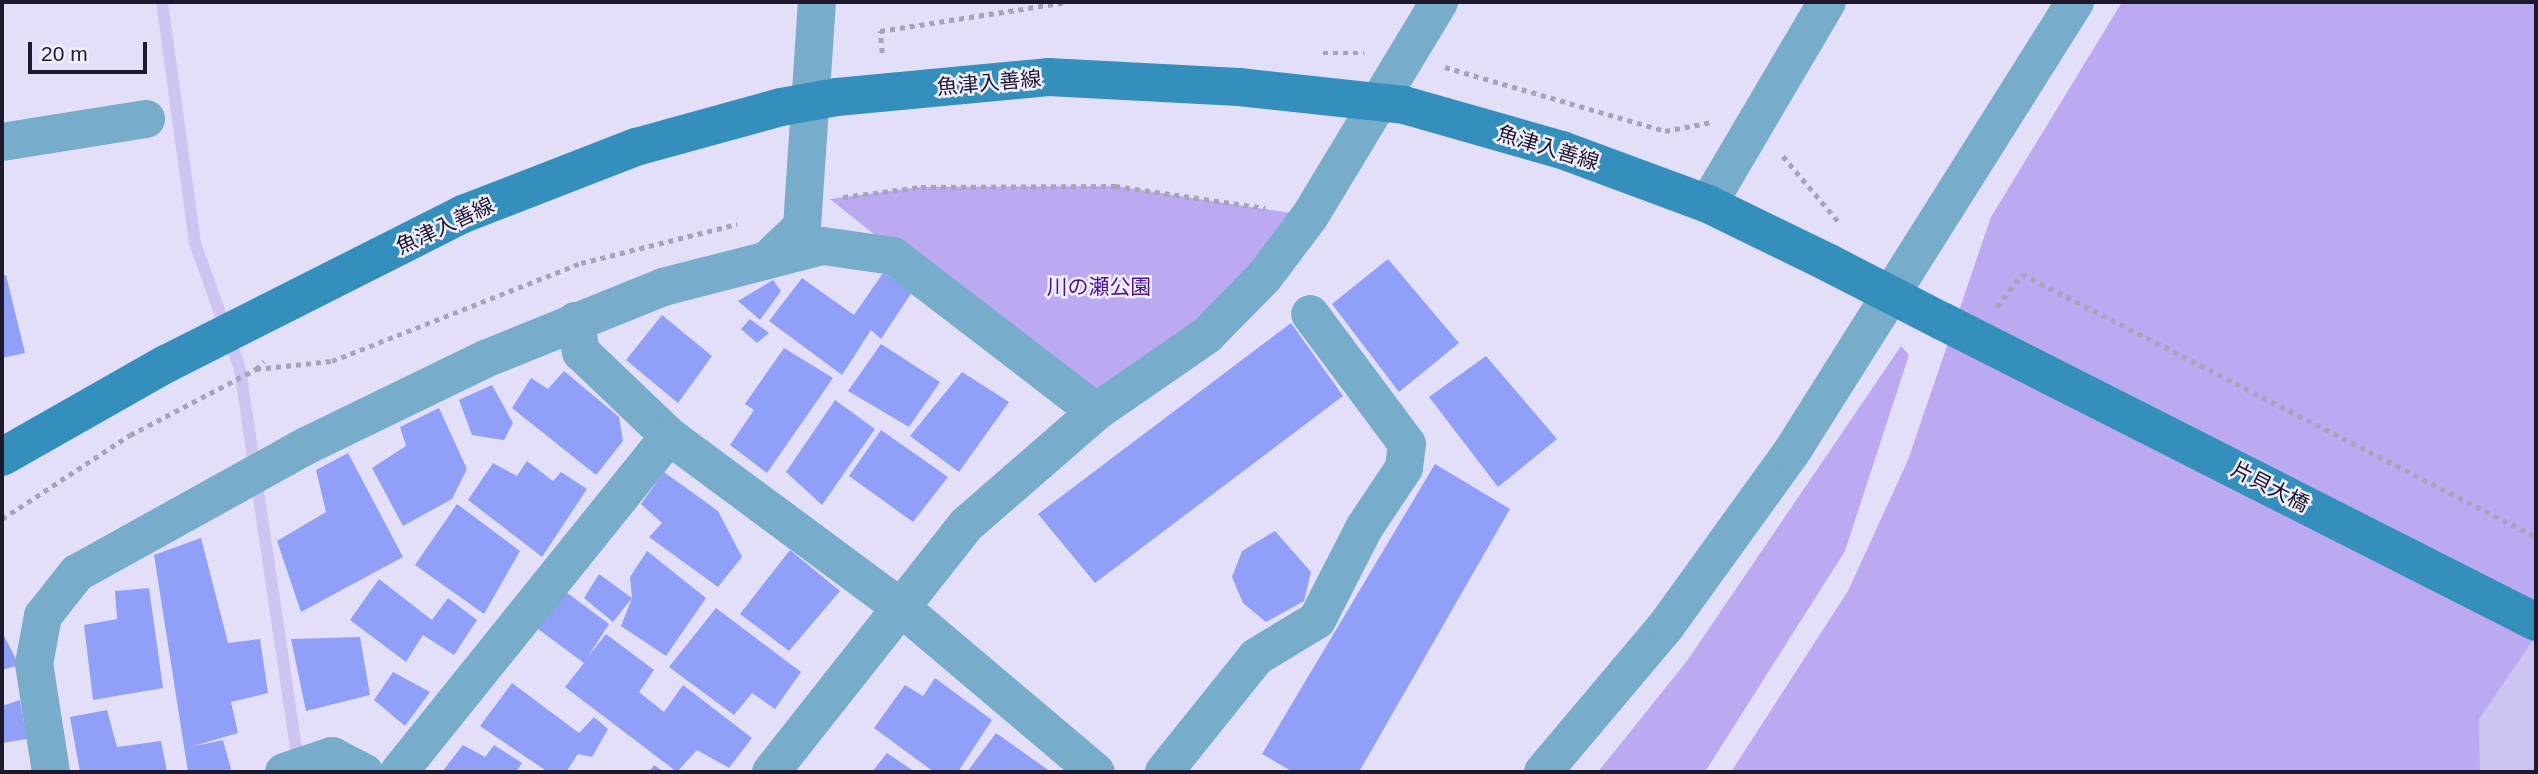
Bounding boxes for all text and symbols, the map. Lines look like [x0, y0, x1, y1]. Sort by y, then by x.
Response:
scale bar [32, 28, 150, 72]
text: 20 m [41, 42, 88, 65]
street label: 魚津入善線 [936, 66, 1042, 100]
street label: 魚津入善線 [1494, 121, 1602, 175]
street label: 魚津入善線 [392, 192, 498, 260]
park label: 川の瀬公園 [1047, 274, 1151, 300]
street label: 片貝大橋 [2227, 457, 2313, 517]

